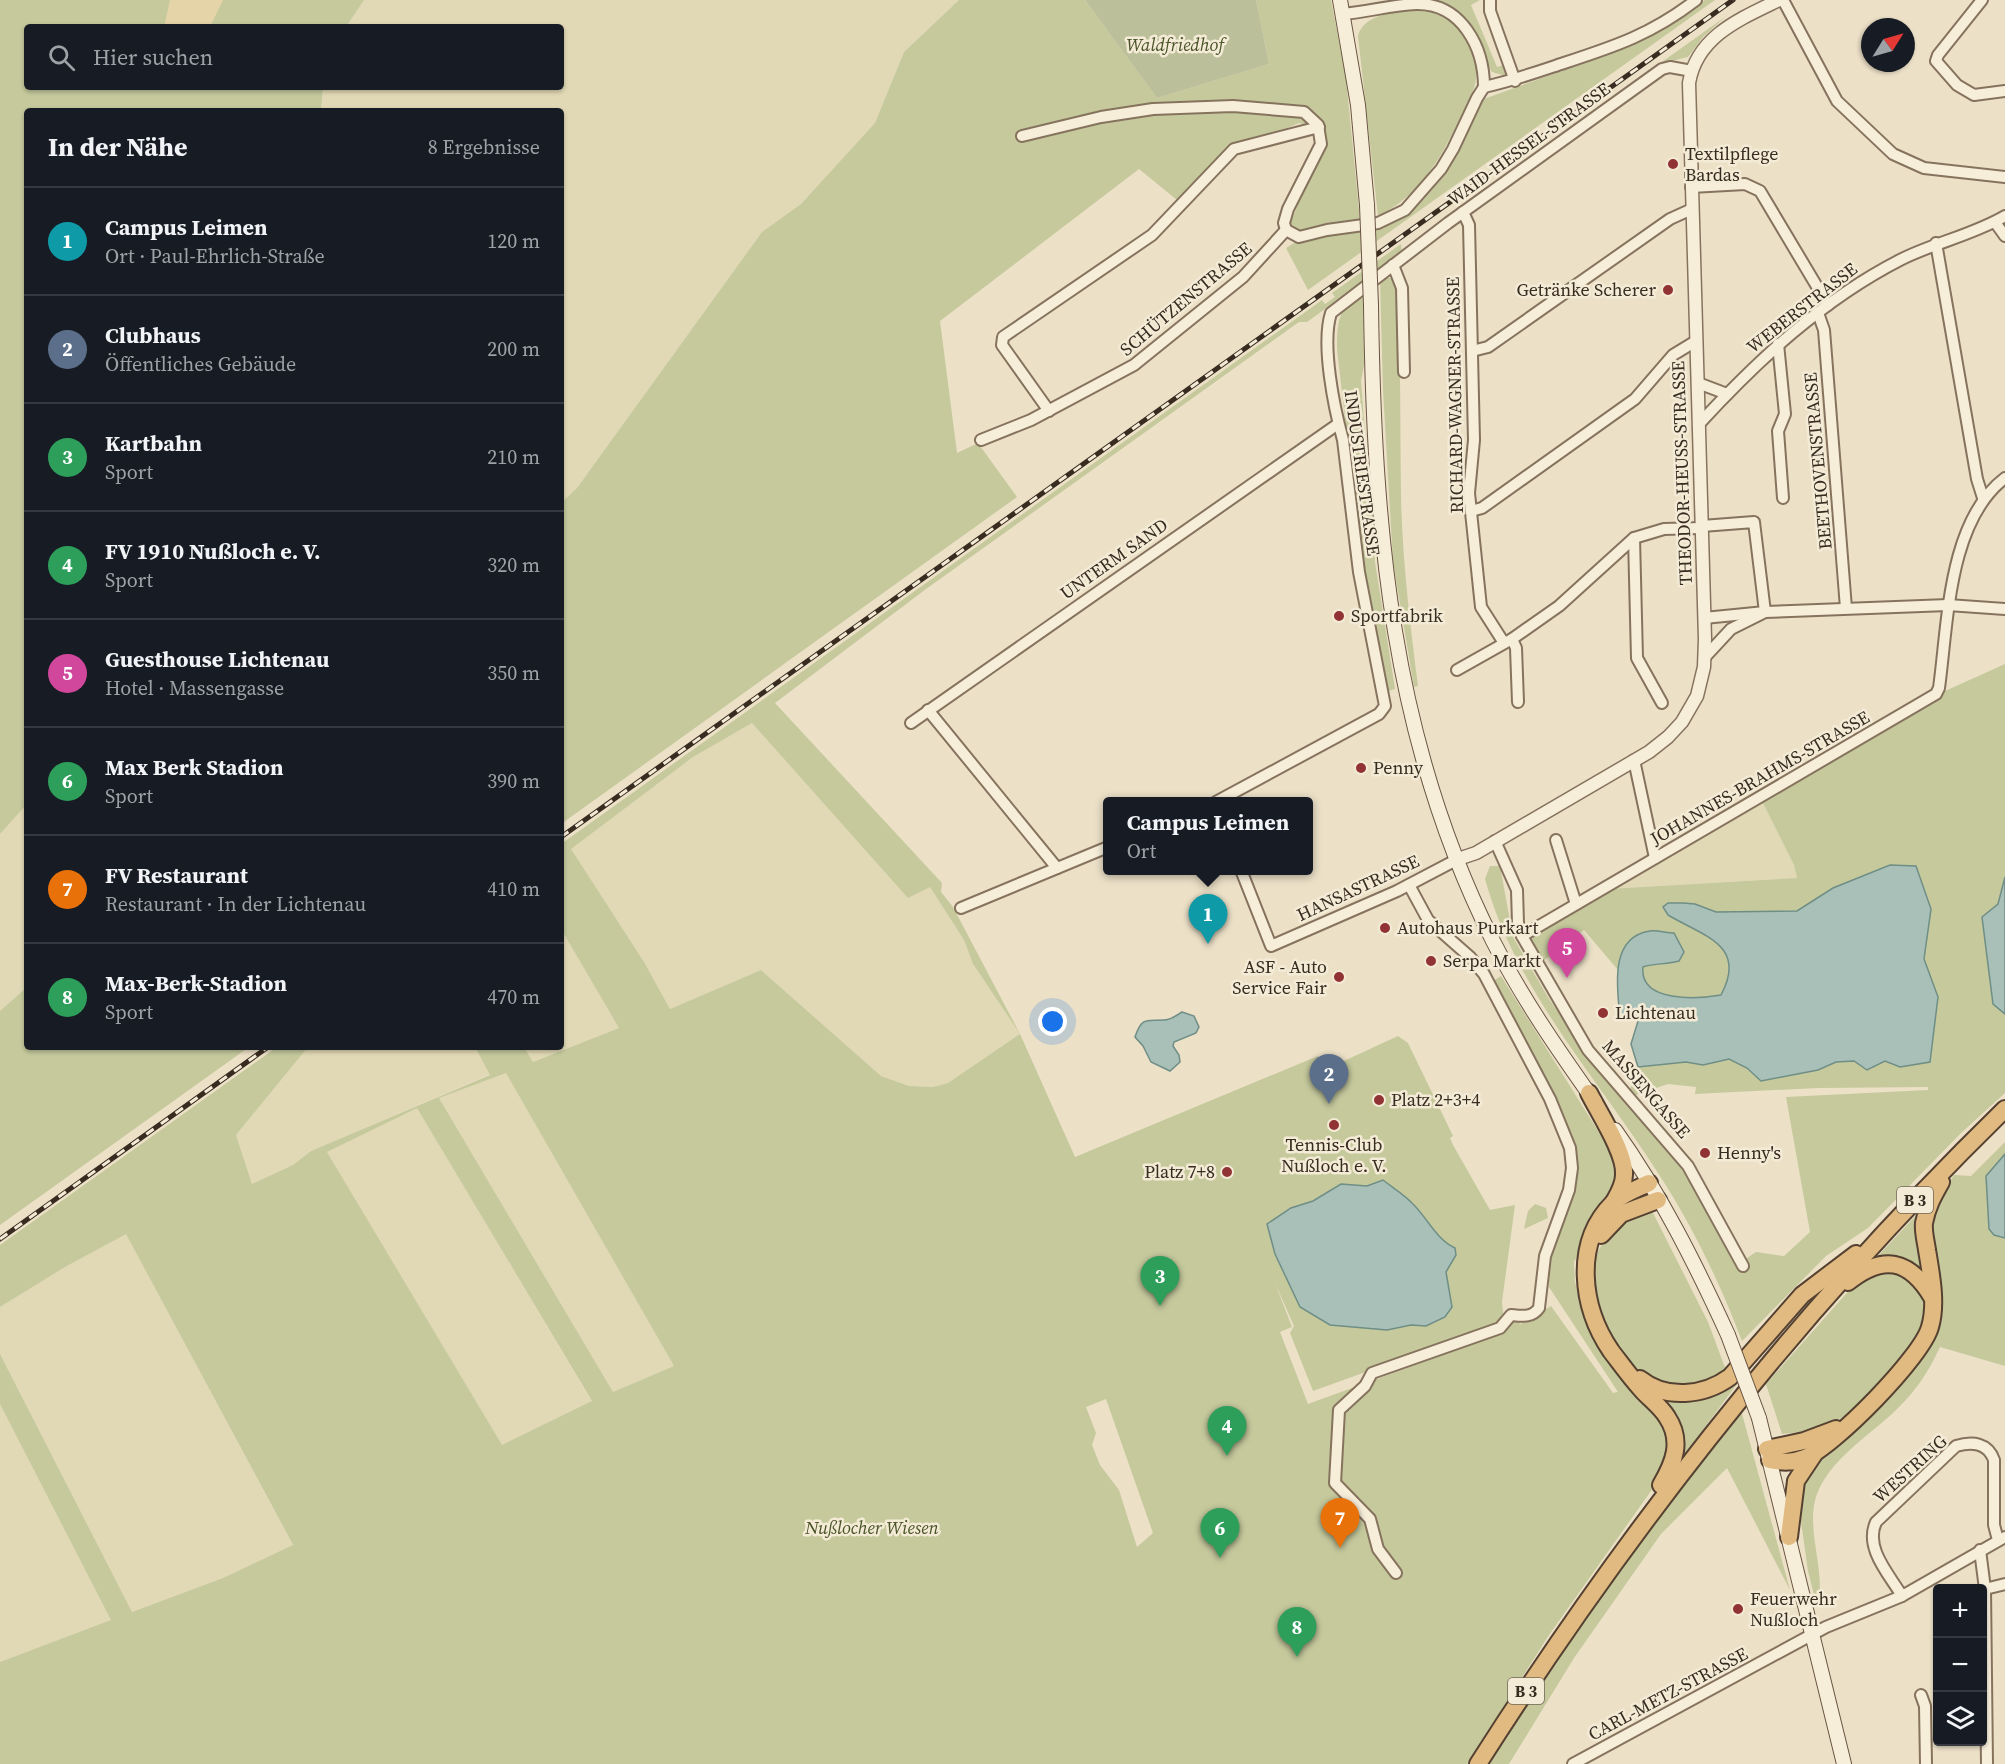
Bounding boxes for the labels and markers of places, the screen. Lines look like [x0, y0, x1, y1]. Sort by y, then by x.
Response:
place label: Textilpflege Bardas [1685, 141, 1779, 187]
marker: Textilpflege Bardas [1666, 157, 1680, 171]
place label: Getränke Scherer [1516, 277, 1656, 302]
marker: Getränke Scherer [1661, 283, 1675, 297]
place label: Sportfabrik [1351, 603, 1443, 628]
marker: Sportfabrik [1332, 609, 1346, 623]
place label: Penny [1373, 755, 1424, 780]
marker: Penny [1354, 761, 1368, 775]
pin: 1 [1188, 894, 1228, 944]
place label: Autohaus Purkart [1397, 915, 1538, 940]
marker: Autohaus Purkart [1378, 921, 1392, 935]
pin: 5 [1548, 928, 1586, 978]
place label: Serpa Markt [1443, 948, 1541, 973]
place label: ASF - Auto Service Fair [1232, 954, 1327, 1000]
marker: Serpa Markt [1424, 954, 1438, 968]
marker: ASF - Auto Service Fair [1332, 970, 1346, 984]
place label: Lichtenau [1615, 1000, 1696, 1025]
marker: Lichtenau [1596, 1006, 1610, 1020]
pin: 2 [1310, 1054, 1348, 1104]
place label: Platz 2+3+4 [1391, 1087, 1480, 1112]
marker: Platz 2+3+4 [1372, 1093, 1386, 1107]
marker: Tennis-Club Nußloch e. V. [1327, 1118, 1341, 1132]
place label: Tennis-Club Nußloch e. V. [1281, 1132, 1387, 1178]
place label: Henny's [1717, 1140, 1781, 1165]
marker: Henny's [1698, 1146, 1712, 1160]
place label: Platz 7+8 [1144, 1159, 1215, 1184]
marker: Platz 7+8 [1220, 1165, 1234, 1179]
pin: 3 [1140, 1256, 1180, 1306]
pin: 4 [1208, 1406, 1246, 1456]
pin: 7 [1320, 1498, 1360, 1548]
pin: 6 [1200, 1508, 1240, 1558]
place label: Feuerwehr Nußloch [1750, 1586, 1837, 1632]
marker: Feuerwehr Nußloch [1731, 1602, 1745, 1616]
pin: 8 [1278, 1608, 1316, 1657]

